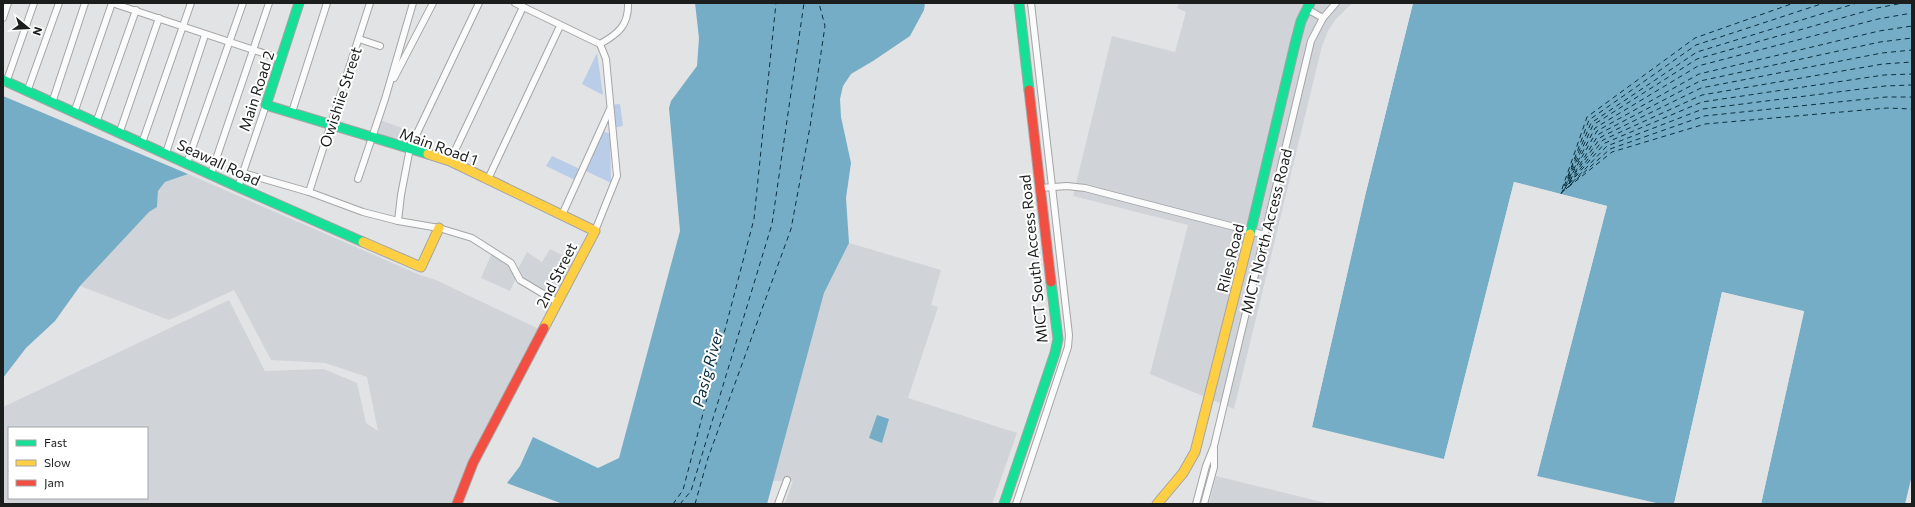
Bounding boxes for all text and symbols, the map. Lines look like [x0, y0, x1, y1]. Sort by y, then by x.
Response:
north arrow [8, 8, 48, 48]
text: N [31, 25, 45, 37]
street label: Owishiie Street [315, 45, 365, 149]
street label: Main Road 2 [235, 48, 277, 134]
street label: Main Road 1 [398, 124, 480, 168]
street label: Seawall Road [175, 135, 263, 189]
street label: MICT North Access Road [1237, 147, 1295, 315]
street label: MICT South Access Road [1015, 174, 1051, 344]
street label: Riles Road [1213, 222, 1247, 294]
street label: 2nd Street [532, 239, 580, 311]
water label: Pasig River [688, 327, 727, 409]
legend [8, 427, 148, 499]
text: Fast [44, 435, 67, 449]
text: Slow [44, 455, 71, 469]
text: Jam [44, 475, 64, 490]

